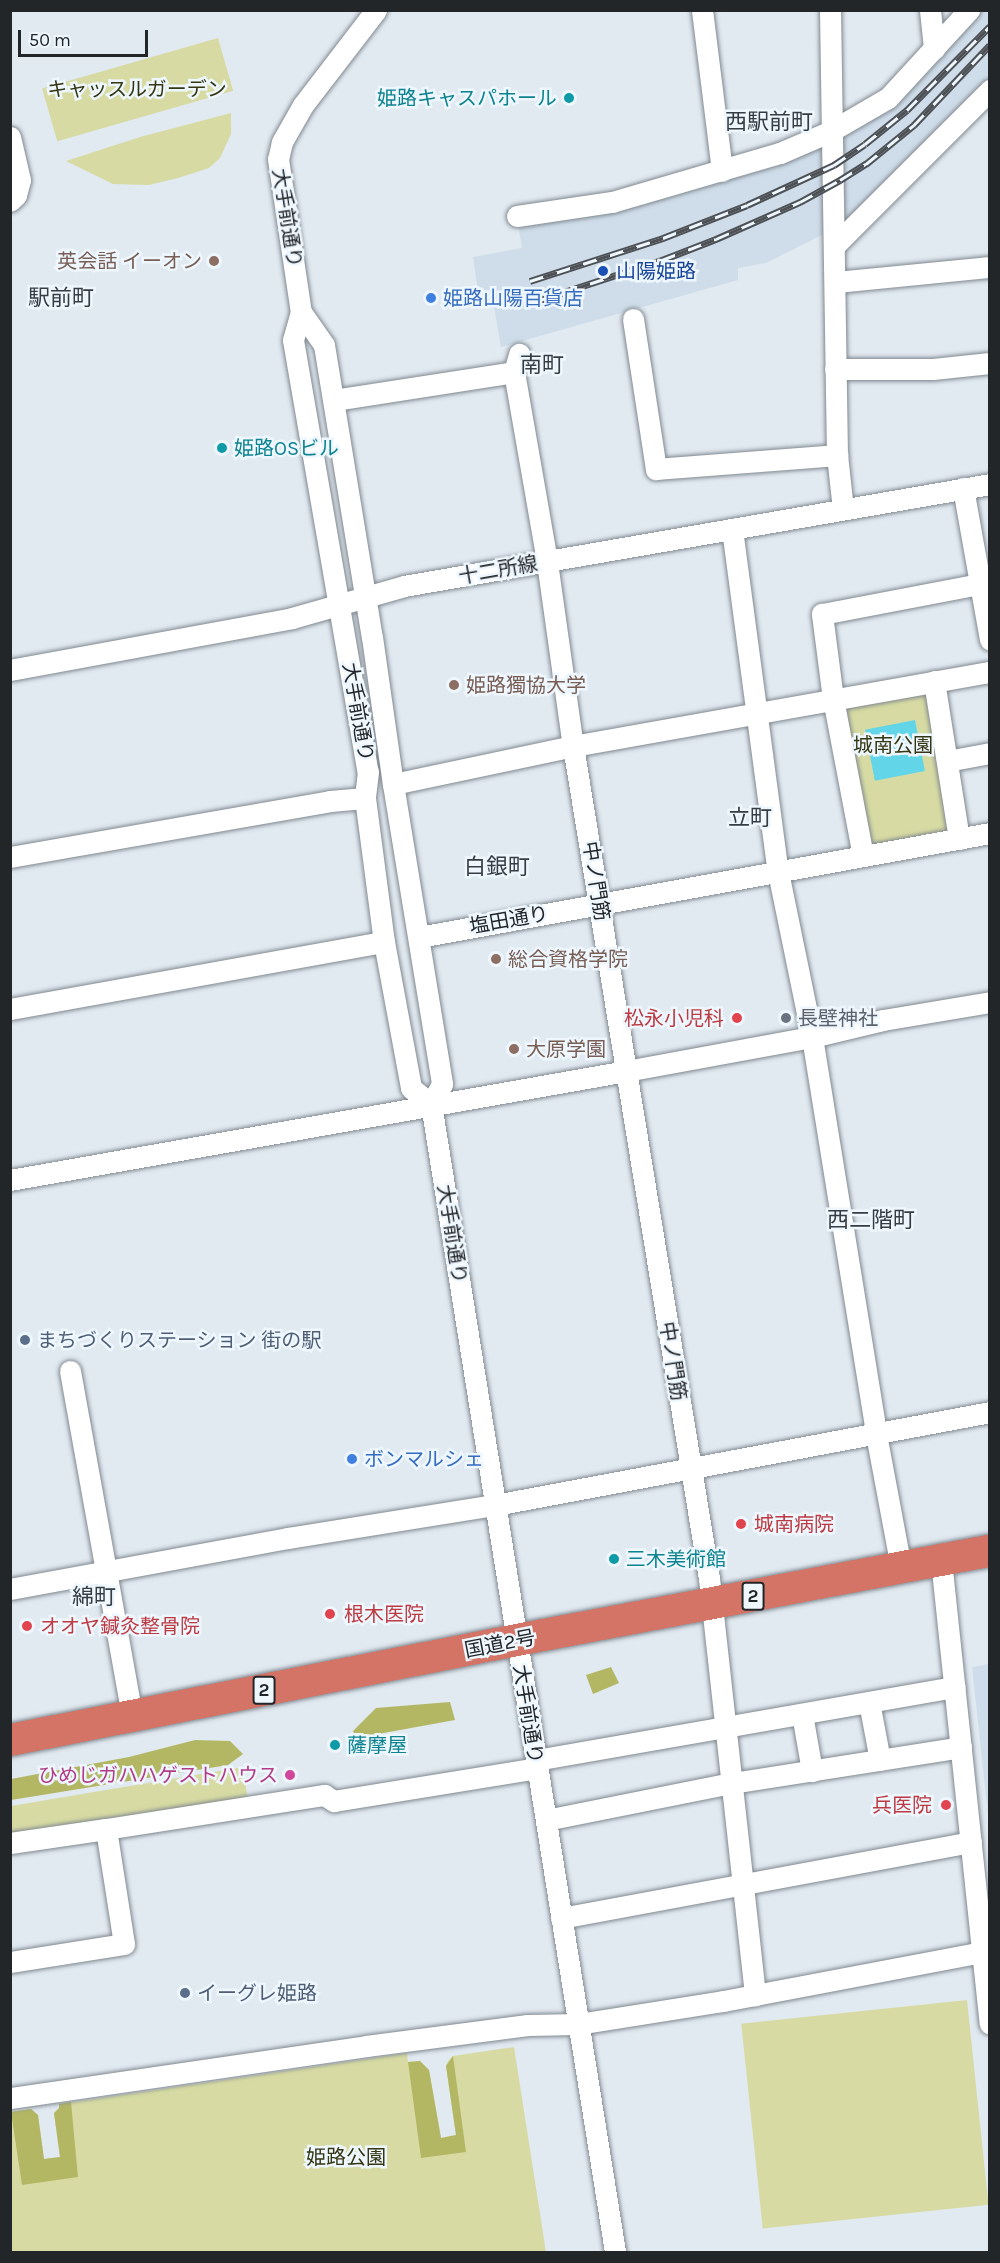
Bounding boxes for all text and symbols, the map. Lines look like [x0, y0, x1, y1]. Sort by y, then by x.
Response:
scale bar [21, 18, 152, 56]
text: 50 m [29, 29, 71, 51]
park label: キャッスルガーデン [47, 77, 227, 101]
place label: 姫路キャスパホール [377, 86, 557, 110]
marker: 姫路キャスパホール [562, 91, 576, 105]
district label: 西駅前町 [725, 110, 813, 136]
street label: 大手前通り [267, 167, 307, 269]
place label: 英会話 イーオン [57, 249, 202, 273]
marker: 英会話 イーオン [207, 254, 221, 268]
place label: 山陽姫路 [616, 259, 696, 283]
marker: 山陽姫路 [594, 262, 612, 280]
district label: 駅前町 [28, 286, 94, 312]
place label: 姫路山陽百貨店 [443, 286, 583, 310]
marker: 姫路山陽百貨店 [424, 291, 438, 305]
district label: 南町 [520, 353, 564, 379]
place label: 姫路OSビル [234, 436, 339, 460]
marker: 姫路OSビル [215, 441, 229, 455]
street label: 十二所線 [457, 551, 539, 589]
street label: 大手前通り [337, 661, 379, 763]
place label: 姫路獨協大学 [466, 673, 586, 697]
marker: 姫路獨協大学 [447, 678, 461, 692]
park label: 城南公園 [853, 733, 933, 757]
district label: 立町 [728, 806, 772, 832]
street label: 中ノ門筋 [578, 840, 614, 922]
district label: 白銀町 [464, 855, 530, 881]
street label: 塩田通り [468, 901, 550, 939]
place label: 総合資格学院 [508, 947, 628, 971]
marker: 総合資格学院 [489, 952, 503, 966]
place label: 松永小児科 [624, 1006, 724, 1030]
place label: 長壁神社 [798, 1006, 878, 1030]
marker: 松永小児科 [728, 1009, 746, 1027]
marker: 長壁神社 [779, 1011, 793, 1025]
place label: 大原学園 [526, 1037, 606, 1061]
marker: 大原学園 [507, 1042, 521, 1056]
street label: 大手前通り [432, 1183, 472, 1285]
district label: 西二階町 [827, 1208, 915, 1234]
street label: 中ノ門筋 [655, 1320, 691, 1402]
place label: まちづくりステーション 街の駅 [37, 1328, 322, 1352]
marker: まちづくりステーション 街の駅 [18, 1333, 32, 1347]
place label: ボンマルシェ [364, 1447, 484, 1471]
marker: ボンマルシェ [345, 1452, 359, 1466]
place label: 城南病院 [754, 1512, 834, 1536]
marker: 城南病院 [732, 1515, 750, 1533]
place label: 三木美術館 [626, 1547, 726, 1571]
marker: 三木美術館 [607, 1552, 621, 1566]
road number: 2 [741, 1581, 765, 1611]
district label: 綿町 [72, 1585, 116, 1611]
place label: 根木医院 [344, 1602, 424, 1626]
marker: 根木医院 [321, 1605, 339, 1623]
place label: オオヤ鍼灸整骨院 [40, 1614, 200, 1638]
marker: オオヤ鍼灸整骨院 [18, 1617, 36, 1635]
street label: 国道2号 [463, 1625, 537, 1663]
street label: 大手前通り [508, 1663, 548, 1765]
road number: 2 [252, 1675, 276, 1705]
place label: 薩摩屋 [347, 1733, 407, 1757]
marker: 薩摩屋 [328, 1738, 342, 1752]
place label: ひめじガハハゲストハウス [38, 1763, 278, 1787]
marker: ひめじガハハゲストハウス [283, 1768, 297, 1782]
place label: 兵医院 [872, 1793, 932, 1817]
marker: 兵医院 [937, 1796, 955, 1814]
place label: イーグレ姫路 [197, 1981, 317, 2005]
marker: イーグレ姫路 [178, 1986, 192, 2000]
park label: 姫路公園 [306, 2145, 386, 2169]

